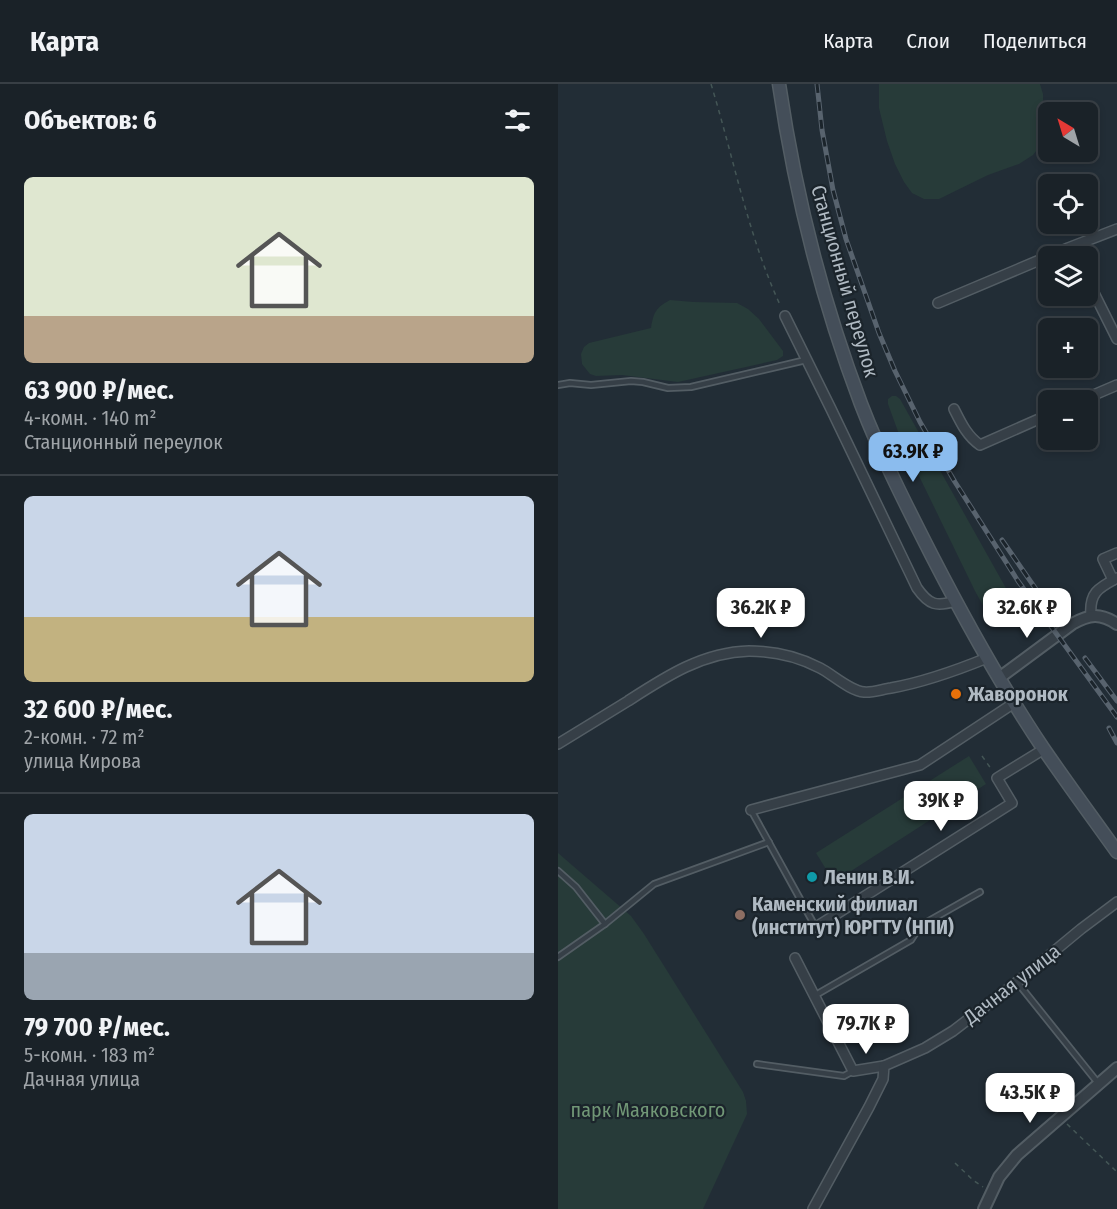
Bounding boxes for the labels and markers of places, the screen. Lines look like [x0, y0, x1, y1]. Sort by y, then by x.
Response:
pin: 63.9K ₽ [858, 432, 968, 483]
pin: 36.2K ₽ [706, 588, 816, 639]
pin: 32.6K ₽ [972, 588, 1082, 639]
place label: Жаворонок [967, 682, 1069, 706]
marker: Жаворонок [949, 687, 963, 701]
pin: 39K ₽ [899, 781, 983, 832]
place label: Ленин В.И. [824, 865, 915, 889]
marker: Ленин В.И. [805, 870, 819, 884]
place label: Каменский филиал (институт) ЮРГТУ (НПИ) [752, 892, 954, 939]
marker: Каменский филиал (институт) ЮРГТУ (НПИ) [733, 908, 747, 922]
pin: 79.7K ₽ [811, 1004, 921, 1055]
pin: 43.5K ₽ [975, 1073, 1085, 1124]

